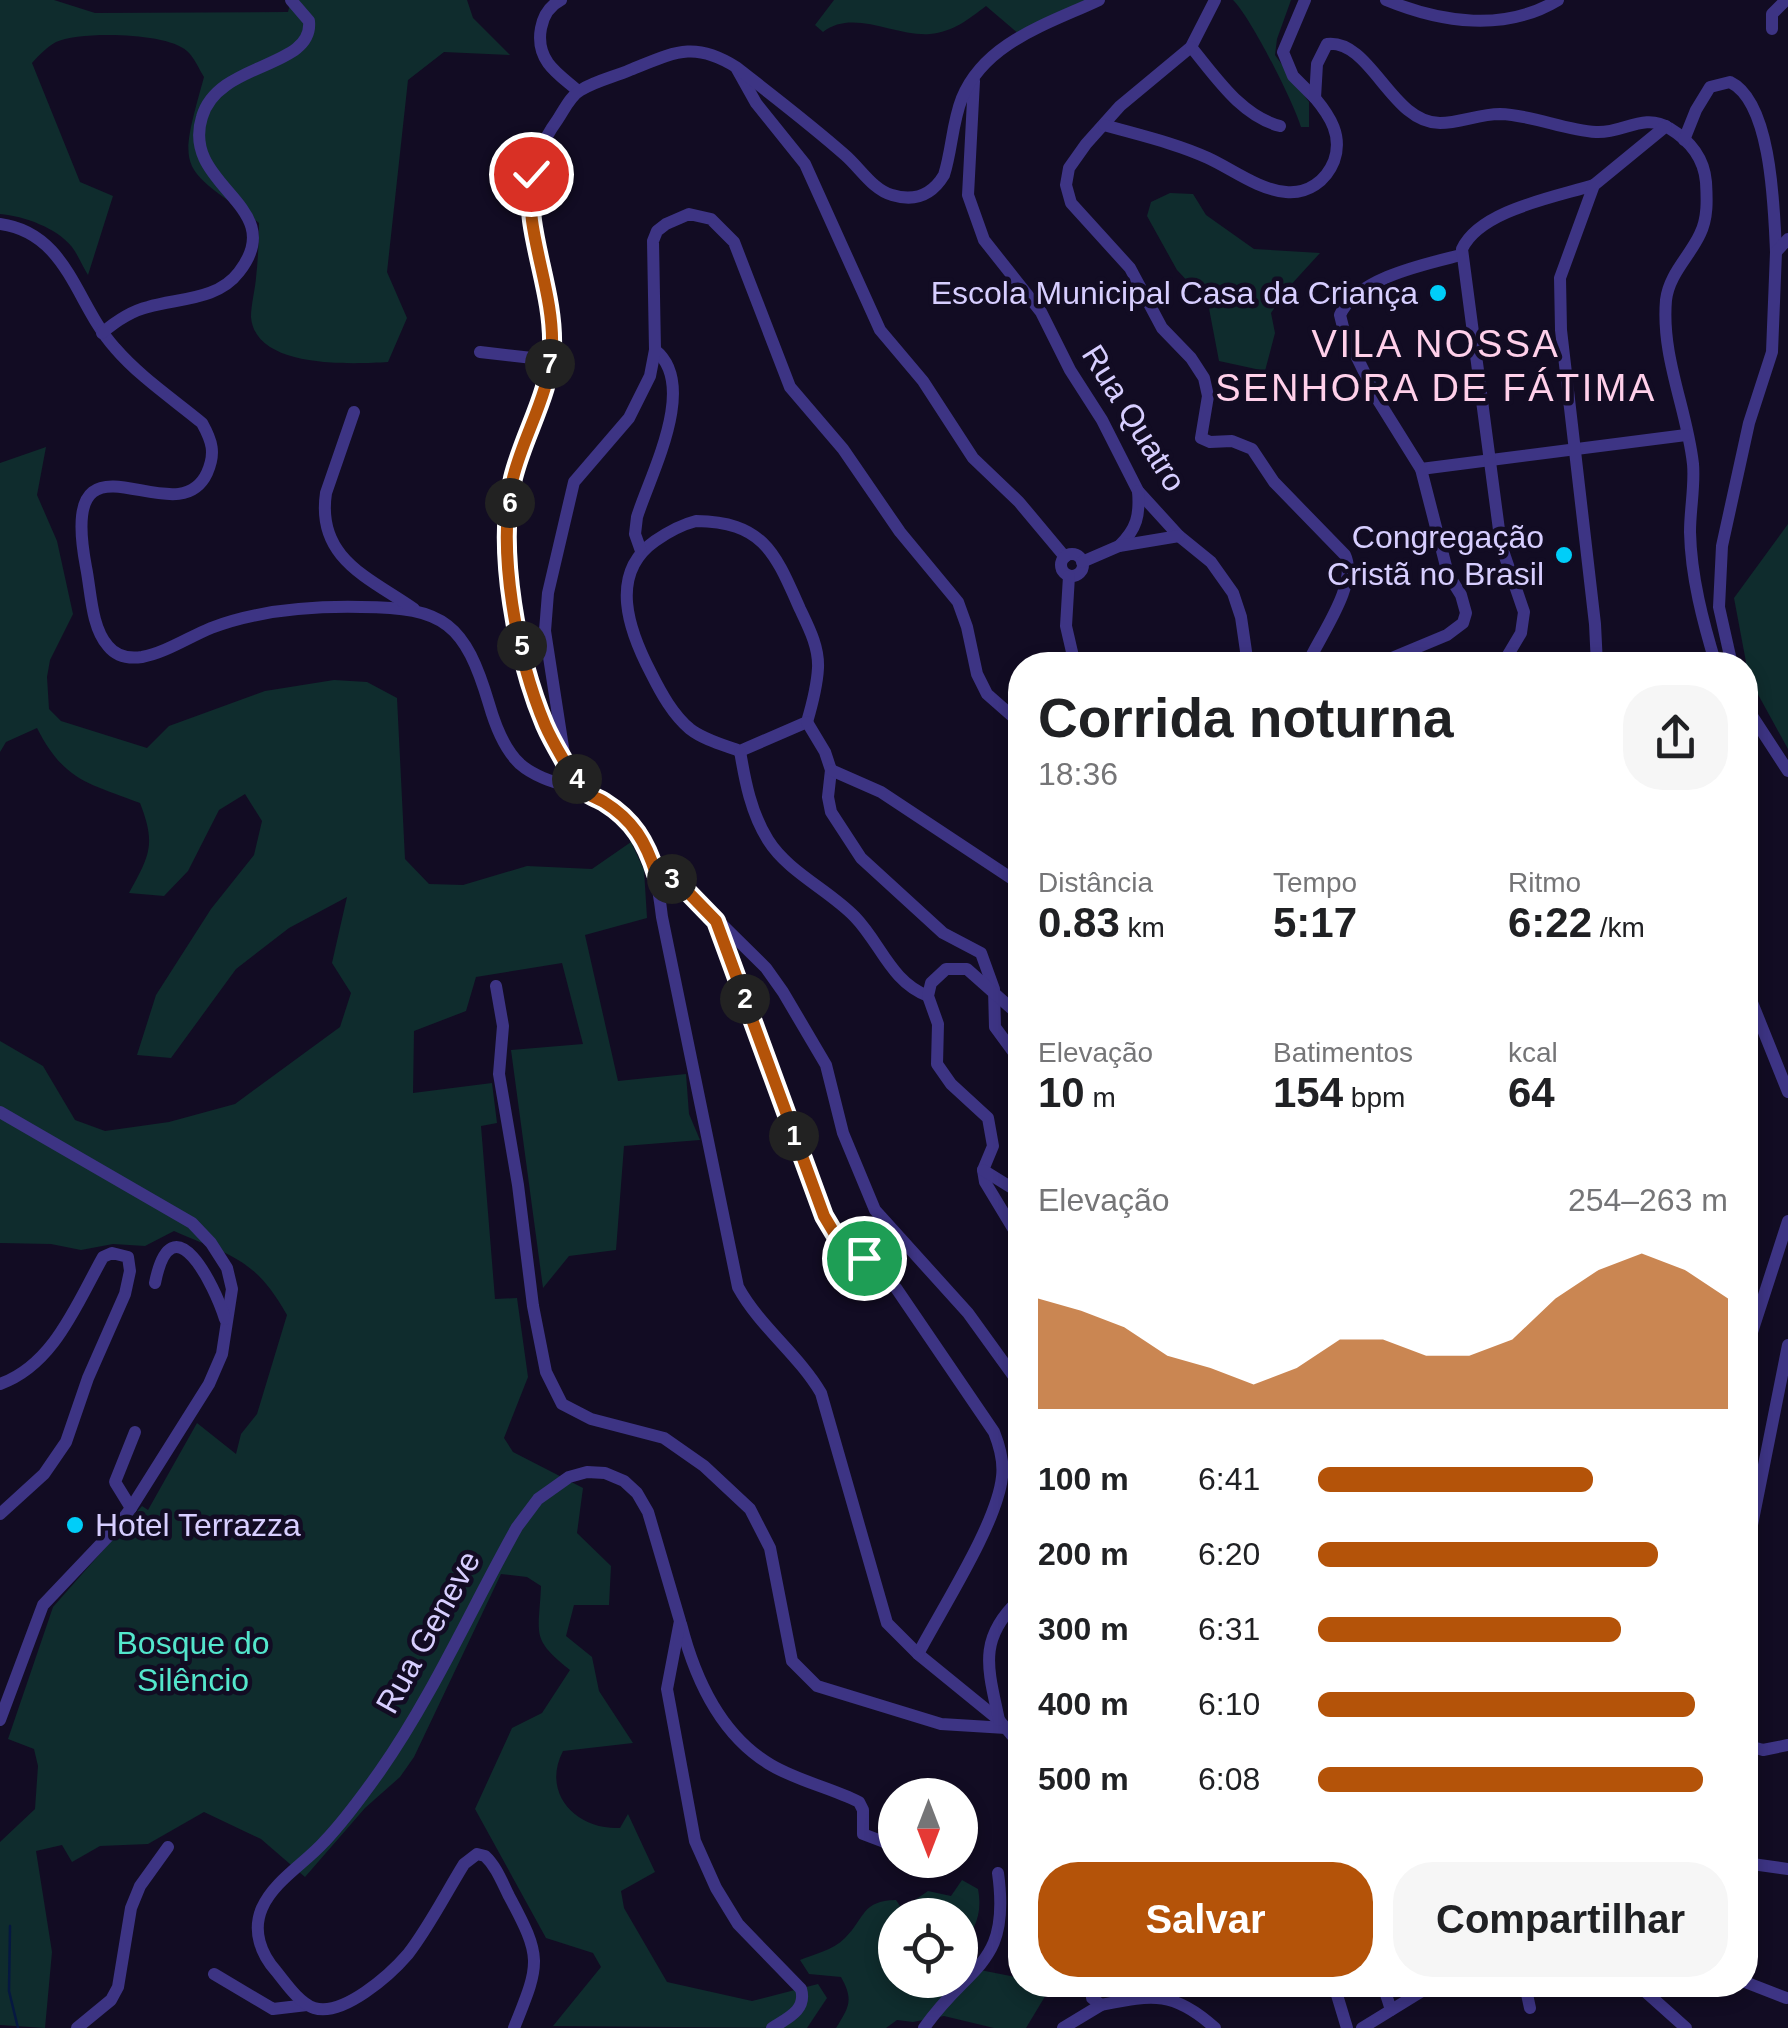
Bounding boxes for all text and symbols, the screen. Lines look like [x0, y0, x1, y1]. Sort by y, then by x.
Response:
pin [489, 132, 574, 217]
icon: check [504, 147, 559, 202]
place label: Escola Municipal Casa da Criança [931, 275, 1418, 311]
marker: Escola Municipal Casa da Criança [1427, 282, 1449, 304]
district label: VILA NOSSA SENHORA DE FÁTIMA [1215, 323, 1657, 409]
street label: Rua Quatro [1075, 338, 1193, 498]
pin: 7 [525, 339, 575, 389]
text: 7 [542, 348, 558, 379]
pin: 6 [485, 478, 535, 528]
text: 6 [502, 487, 518, 518]
place label: Congregação Cristã no Brasil [1327, 519, 1544, 592]
marker: Congregação Cristã no Brasil [1553, 544, 1575, 566]
pin: 5 [497, 621, 547, 671]
text: 5 [514, 630, 530, 661]
button: share [1623, 685, 1728, 790]
text: Corrida noturna [1038, 687, 1454, 749]
pin: 4 [552, 754, 602, 804]
text: 18:36 [1038, 756, 1118, 792]
text: 4 [569, 763, 585, 794]
pin: 3 [647, 854, 697, 904]
text: 3 [664, 863, 680, 894]
text: Distância [1038, 867, 1153, 898]
text: Tempo [1273, 867, 1357, 898]
text: Ritmo [1508, 867, 1581, 898]
text: 0.83 [1038, 899, 1120, 946]
text: 5:17 [1273, 899, 1357, 946]
text: 6:22 [1508, 899, 1592, 946]
text: km [1120, 912, 1165, 943]
text: /km [1592, 912, 1645, 943]
pin: 2 [720, 974, 770, 1024]
text: 2 [737, 983, 753, 1014]
text: Elevação [1038, 1037, 1153, 1068]
text: Batimentos [1273, 1037, 1413, 1068]
text: kcal [1508, 1037, 1558, 1068]
text: 10 [1038, 1069, 1085, 1116]
text: 154 [1273, 1069, 1343, 1116]
text: 64 [1508, 1069, 1555, 1116]
text: m [1085, 1082, 1116, 1113]
text: bpm [1343, 1082, 1405, 1113]
pin: 1 [769, 1111, 819, 1161]
text: 1 [786, 1120, 802, 1151]
text: Elevação [1038, 1182, 1170, 1218]
text: 254–263 m [1568, 1182, 1728, 1218]
pin [822, 1216, 907, 1301]
icon: arrive [837, 1231, 892, 1286]
text: 100 m [1038, 1461, 1129, 1497]
text: 6:41 [1198, 1461, 1260, 1497]
place label: Hotel Terrazza [95, 1507, 301, 1543]
marker: Hotel Terrazza [64, 1514, 86, 1536]
text: 200 m [1038, 1536, 1129, 1572]
text: 6:20 [1198, 1536, 1260, 1572]
street label: Rua Geneve [369, 1545, 487, 1719]
text: 300 m [1038, 1611, 1129, 1647]
text: 6:31 [1198, 1611, 1260, 1647]
park label: Bosque do Silêncio [116, 1625, 270, 1698]
text: 400 m [1038, 1686, 1129, 1722]
text: 6:10 [1198, 1686, 1260, 1722]
text: 500 m [1038, 1761, 1129, 1797]
text: 6:08 [1198, 1761, 1260, 1797]
north arrow [878, 1778, 978, 1878]
map controls [878, 1778, 978, 1998]
button: Salvar [1038, 1862, 1373, 1977]
button: Compartilhar [1393, 1862, 1728, 1977]
button: locate [878, 1898, 978, 1998]

